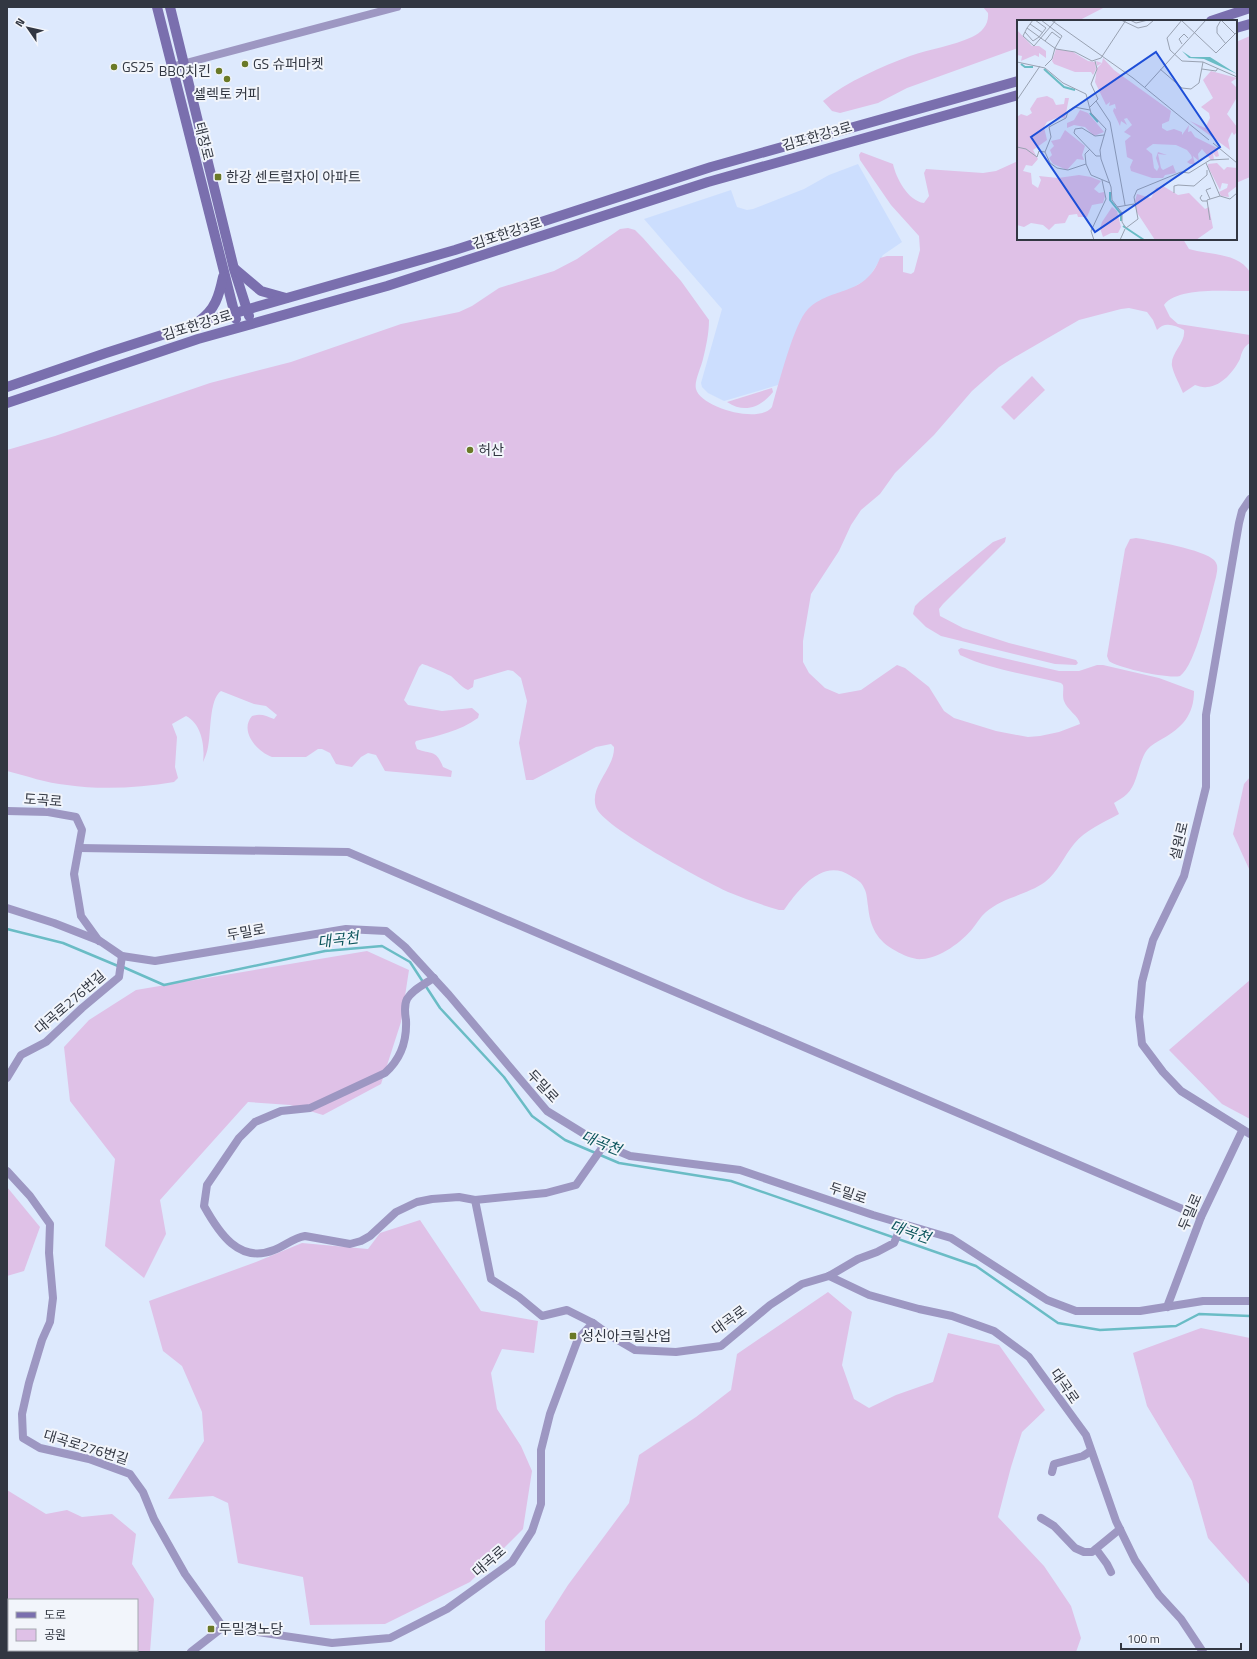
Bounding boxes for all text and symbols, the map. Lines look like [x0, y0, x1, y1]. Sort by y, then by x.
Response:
north arrow [8, 8, 48, 48]
text: N [11, 15, 28, 30]
inset map [1017, 20, 1237, 240]
place label: GS 슈퍼마켓 [253, 53, 324, 74]
place label: GS25 [122, 56, 154, 77]
marker: GS 슈퍼마켓 [240, 59, 250, 69]
place label: BBQ치킨 [159, 60, 211, 81]
marker: GS25 [109, 62, 119, 72]
marker: BBQ치킨 [214, 66, 224, 76]
marker: 셀렉토 커피 [222, 74, 232, 84]
place label: 셀렉토 커피 [193, 83, 261, 104]
street label: 김포한강3로 [779, 115, 855, 156]
street label: 태장로 [190, 120, 219, 162]
place label: 한강 센트럴자이 아파트 [226, 166, 361, 187]
marker: 한강 센트럴자이 아파트 [213, 172, 223, 182]
street label: 김포한강3로 [469, 211, 545, 254]
street label: 김포한강3로 [159, 304, 235, 345]
place label: 허산 [478, 439, 504, 460]
marker: 허산 [465, 445, 475, 455]
street label: 도곡로 [23, 788, 63, 811]
street label: 설원로 [1164, 820, 1193, 862]
street label: 두밀로 [225, 918, 267, 945]
water label: 대곡천 [316, 925, 362, 953]
street label: 대곡로276번길 [30, 965, 110, 1038]
street label: 두밀로 [523, 1064, 564, 1107]
water label: 대곡천 [578, 1124, 627, 1162]
street label: 두밀로 [826, 1176, 870, 1209]
street label: 두밀로 [1172, 1190, 1207, 1234]
water label: 대곡천 [887, 1214, 936, 1250]
street label: 대곡로 [707, 1300, 751, 1339]
place label: 성신아크릴산업 [581, 1325, 671, 1346]
marker: 성신아크릴산업 [568, 1331, 578, 1341]
street label: 대곡로 [1046, 1364, 1085, 1408]
street label: 대곡로276번길 [41, 1424, 131, 1469]
street label: 대곡로 [467, 1540, 510, 1581]
legend [8, 1599, 138, 1651]
text: 도로 [44, 1605, 66, 1624]
place label: 두밀경노당 [219, 1618, 284, 1639]
marker: 두밀경노당 [206, 1624, 216, 1634]
text: 공원 [44, 1625, 66, 1644]
scale bar [1121, 1625, 1241, 1651]
text: 100 m [1127, 1629, 1160, 1648]

